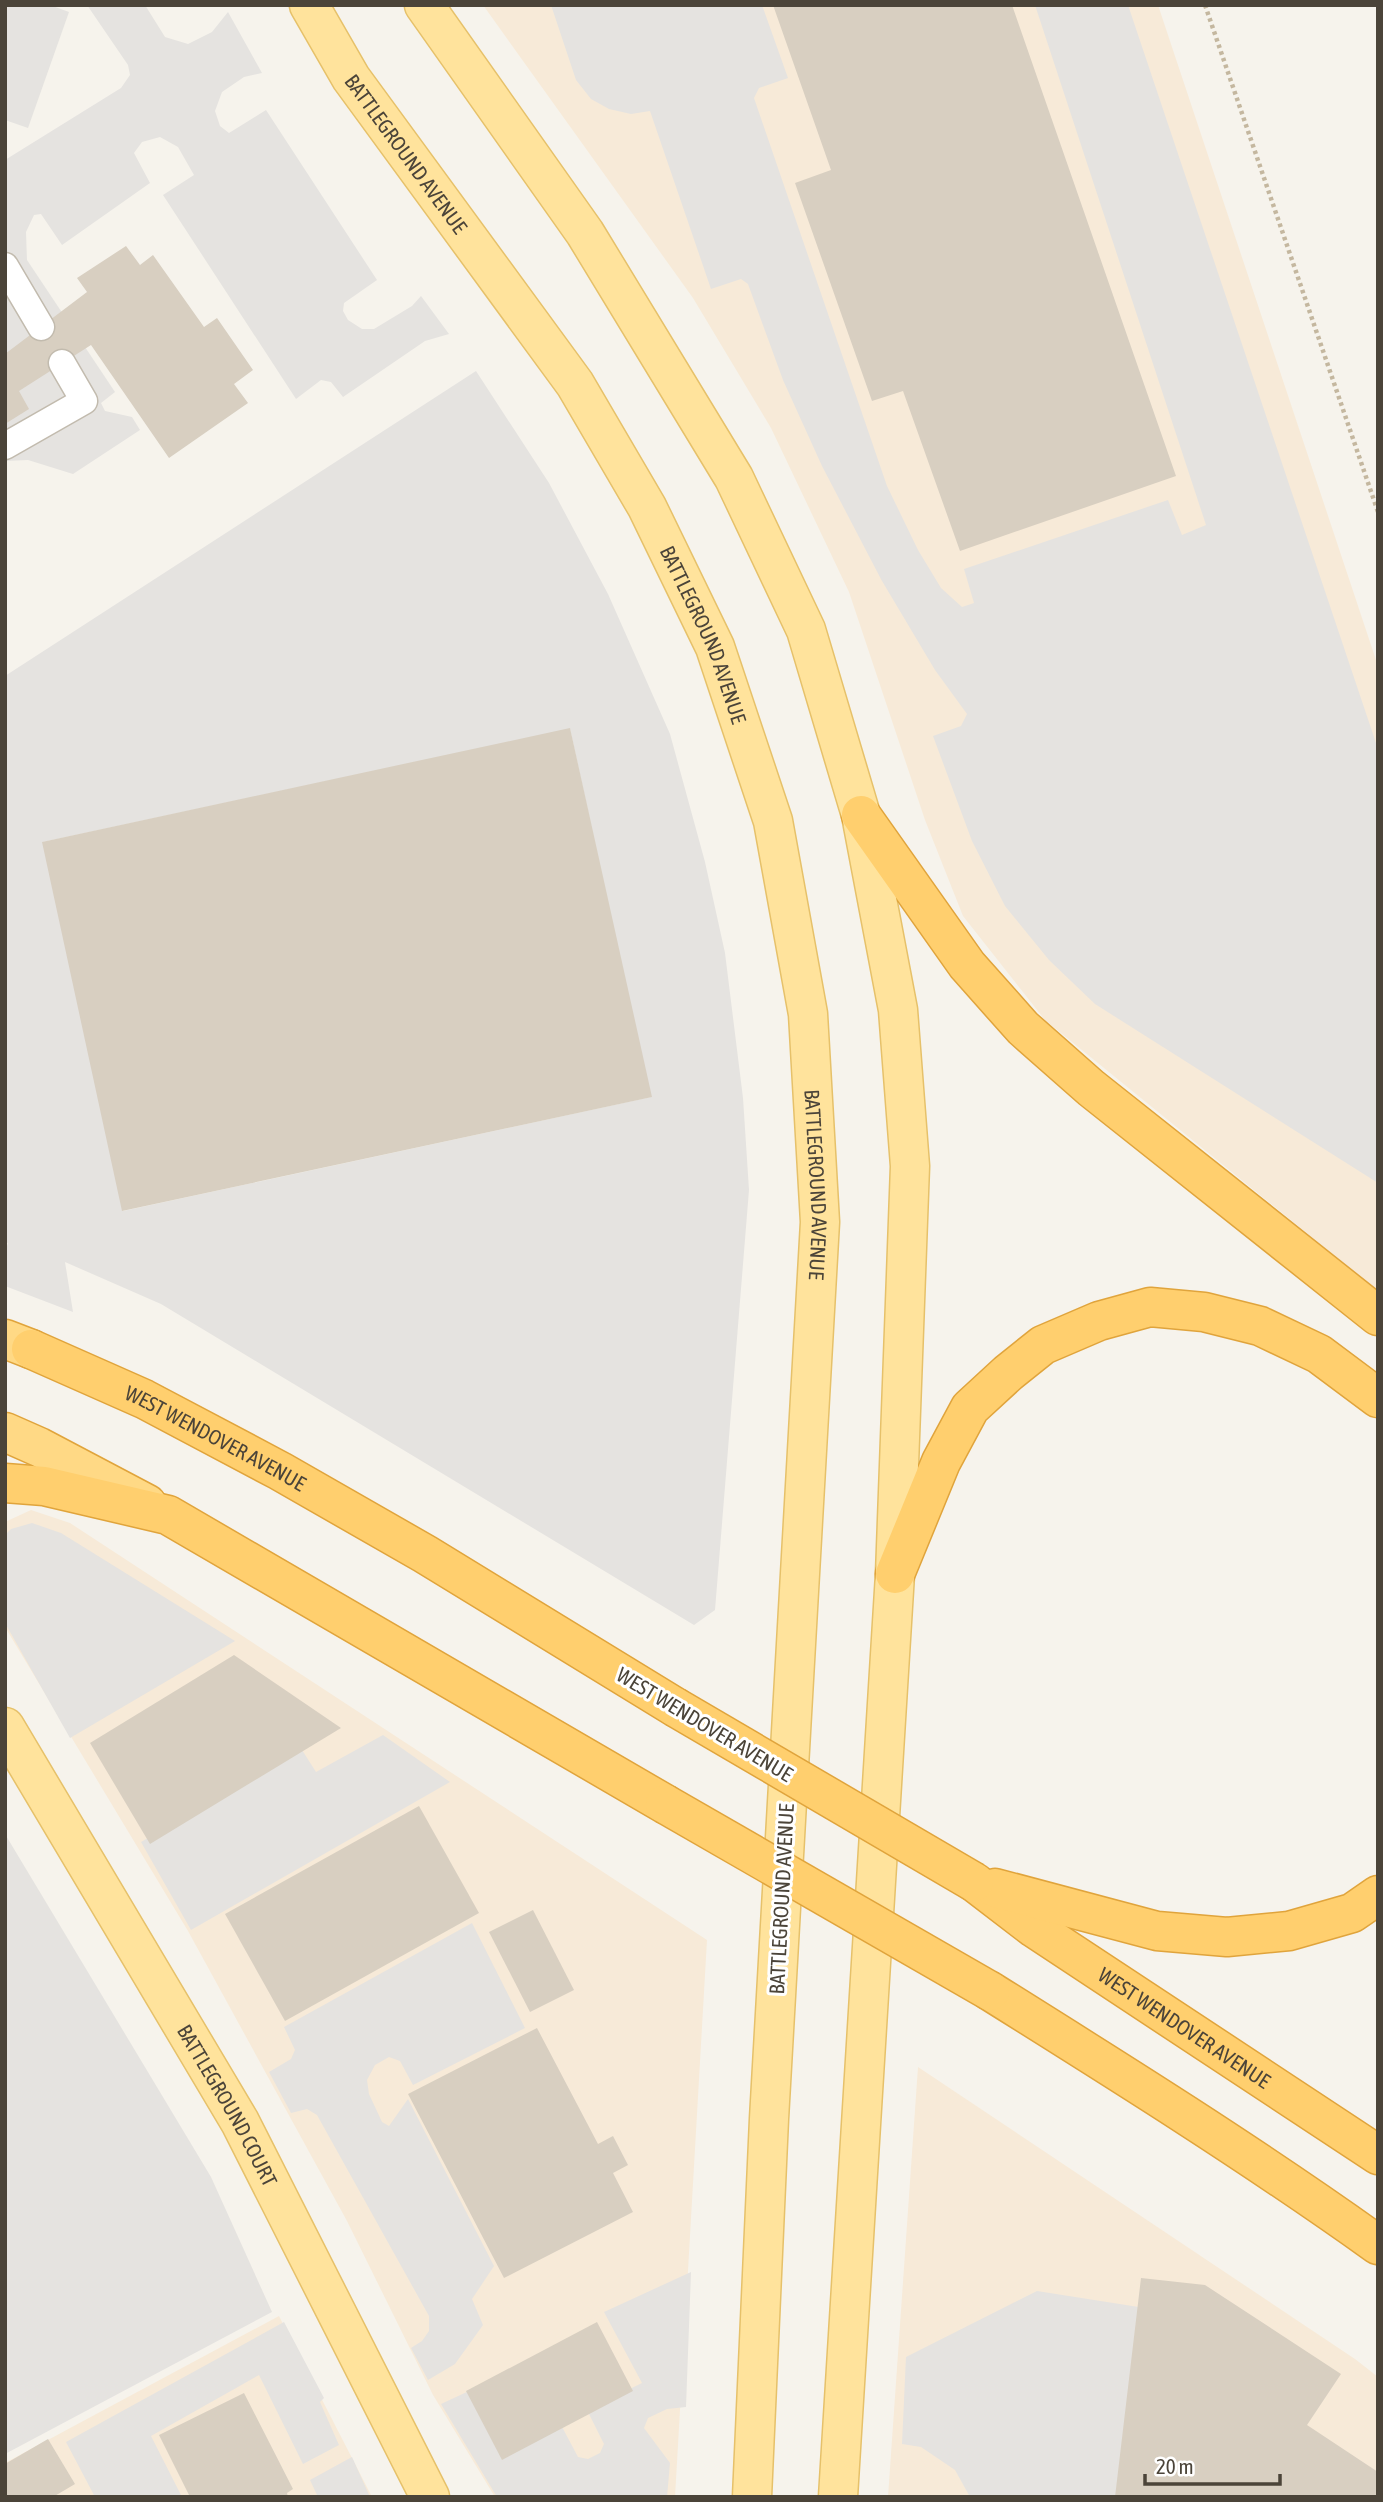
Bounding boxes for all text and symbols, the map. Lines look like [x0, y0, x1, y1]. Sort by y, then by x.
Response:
street label: BATTLEGROUND AVENUE [340, 70, 473, 238]
street label: BATTLEGROUND AVENUE [656, 542, 752, 727]
street label: BATTLEGROUND AVENUE [800, 1089, 832, 1281]
street label: WEST WENDOVER AVENUE [122, 1380, 310, 1495]
street label: WEST WENDOVER AVENUE [613, 1662, 797, 1786]
street label: BATTLEGROUND AVENUE [764, 1803, 798, 1995]
street label: WEST WENDOVER AVENUE [1094, 1962, 1275, 2093]
street label: BATTLEGROUND COURT [173, 2020, 282, 2190]
scale bar [1145, 2442, 1280, 2486]
text: 20 m [1156, 2454, 1194, 2478]

